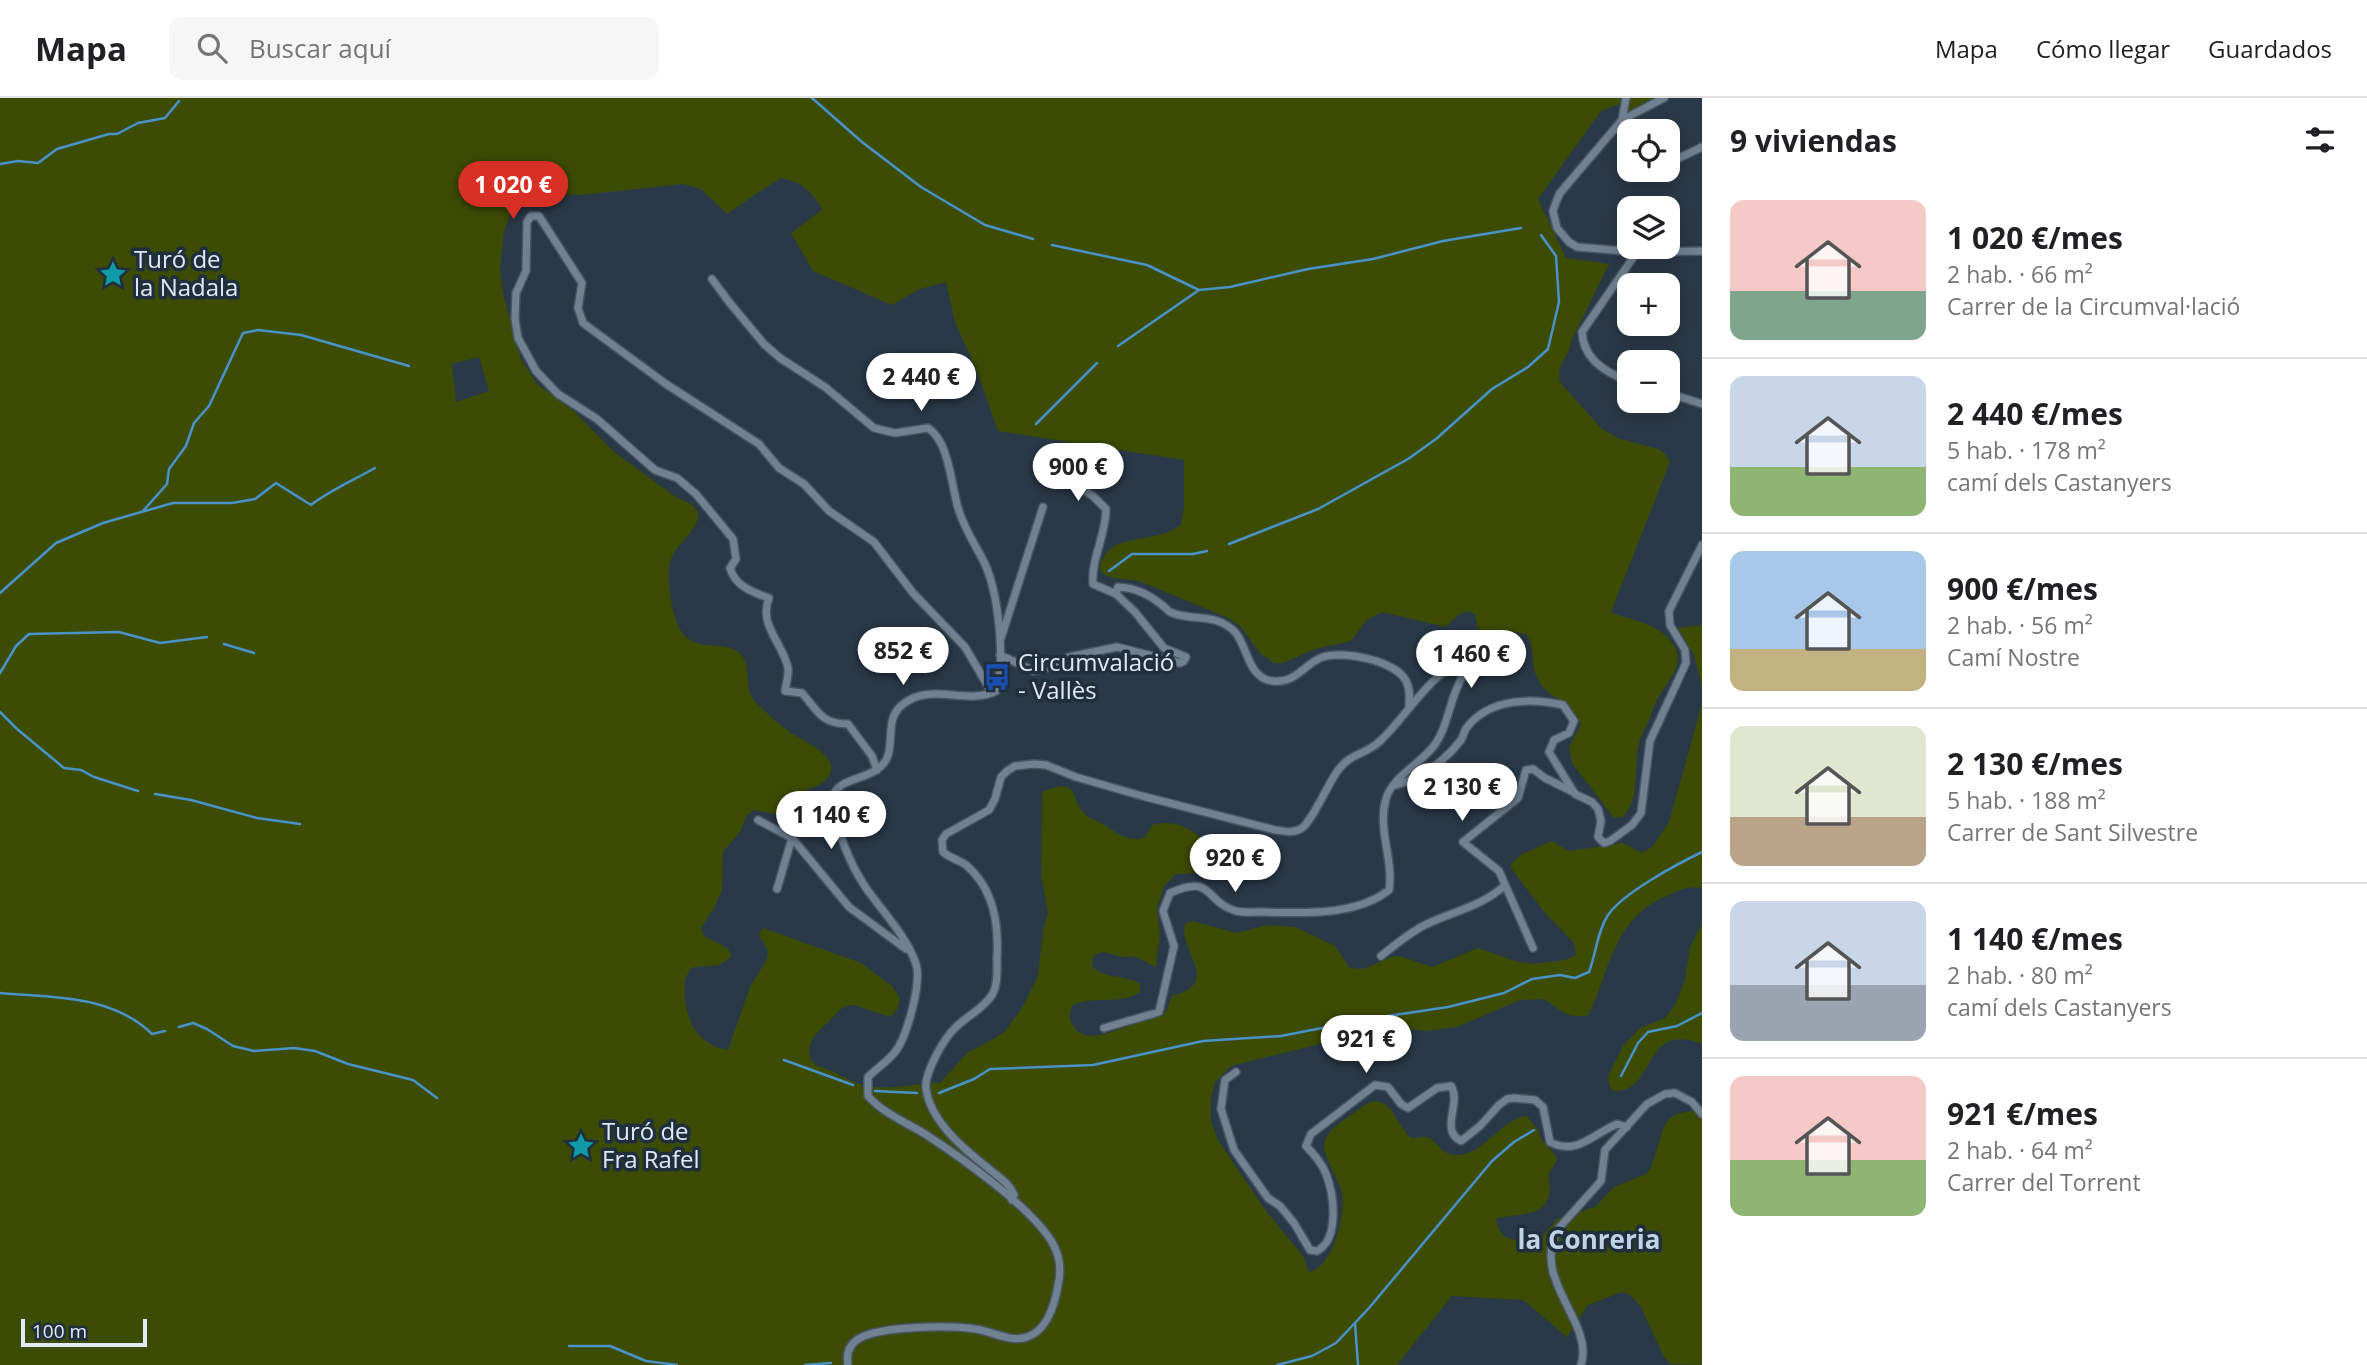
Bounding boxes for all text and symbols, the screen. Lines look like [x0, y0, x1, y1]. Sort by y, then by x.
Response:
search box [169, 17, 659, 80]
text: Mapa [35, 26, 127, 71]
icon: search [193, 29, 231, 67]
text: Buscar aquí [249, 30, 391, 66]
text: Mapa [1935, 32, 1998, 65]
text: Cómo llegar [2036, 32, 2170, 65]
text: Guardados [2208, 32, 2332, 65]
map controls [1617, 119, 1680, 413]
button: locate [1617, 119, 1680, 182]
text: 9 viviendas [1730, 120, 1897, 161]
icon: filters [2301, 121, 2339, 159]
pin: 1 020 € [448, 162, 578, 221]
text: 1 020 € [474, 168, 552, 200]
button: layers [1617, 196, 1680, 259]
text: 1 020 €/mes [1947, 217, 2123, 258]
icon: home [1786, 228, 1870, 312]
place label: Turó de la Nadala [134, 242, 238, 303]
text: 2 hab. · 66 m² [1947, 258, 2093, 290]
place icon: Turó de la Nadala [98, 259, 128, 289]
button: + [1617, 273, 1680, 336]
text: Carrer de la Circumval·lació [1947, 290, 2240, 322]
button: − [1617, 350, 1680, 413]
pin: 2 440 € [856, 354, 986, 413]
text: 2 440 € [882, 360, 960, 392]
text: 2 440 €/mes [1947, 393, 2123, 434]
icon: home [1786, 404, 1870, 488]
text: 5 hab. · 178 m² [1947, 434, 2106, 466]
pin: 900 € [1029, 444, 1127, 503]
text: 900 € [1049, 450, 1107, 482]
text: camí dels Castanyers [1947, 466, 2172, 498]
text: 900 €/mes [1947, 568, 2098, 609]
icon: home [1786, 579, 1870, 663]
text: 2 hab. · 56 m² [1947, 609, 2093, 641]
pin: 852 € [854, 628, 952, 687]
pin: 1 460 € [1406, 630, 1536, 690]
text: 852 € [874, 634, 932, 666]
text: 1 460 € [1432, 637, 1510, 669]
text: Camí Nostre [1947, 641, 2080, 673]
place label: Circumvalació - Vallès [1018, 645, 1174, 706]
bus stop icon: Circumvalació - Vallès [982, 662, 1012, 692]
text: 2 130 €/mes [1947, 743, 2123, 784]
icon: home [1786, 754, 1870, 838]
pin: 2 130 € [1397, 764, 1527, 823]
text: 2 130 € [1423, 770, 1501, 802]
text: 5 hab. · 188 m² [1947, 784, 2106, 816]
pin: 1 140 € [766, 792, 896, 851]
text: 1 140 € [792, 798, 870, 830]
text: Carrer de Sant Silvestre [1947, 816, 2198, 848]
pin: 920 € [1186, 834, 1284, 894]
text: 920 € [1206, 841, 1264, 873]
text: 1 140 €/mes [1947, 918, 2123, 959]
icon: home [1786, 929, 1870, 1013]
text: 2 hab. · 80 m² [1947, 959, 2093, 991]
text: camí dels Castanyers [1947, 991, 2172, 1023]
pin: 921 € [1317, 1016, 1415, 1075]
text: 921 € [1337, 1022, 1395, 1054]
text: 921 €/mes [1947, 1093, 2098, 1134]
icon: home [1786, 1104, 1870, 1188]
place label: Turó de Fra Rafel [602, 1114, 700, 1175]
place icon: Turó de Fra Rafel [566, 1131, 596, 1161]
text: 2 hab. · 64 m² [1947, 1134, 2093, 1166]
text: Carrer del Torrent [1947, 1166, 2141, 1198]
district label: la Conreria [1518, 1221, 1660, 1257]
scale bar [21, 1316, 147, 1348]
text: 100 m [32, 1318, 87, 1344]

